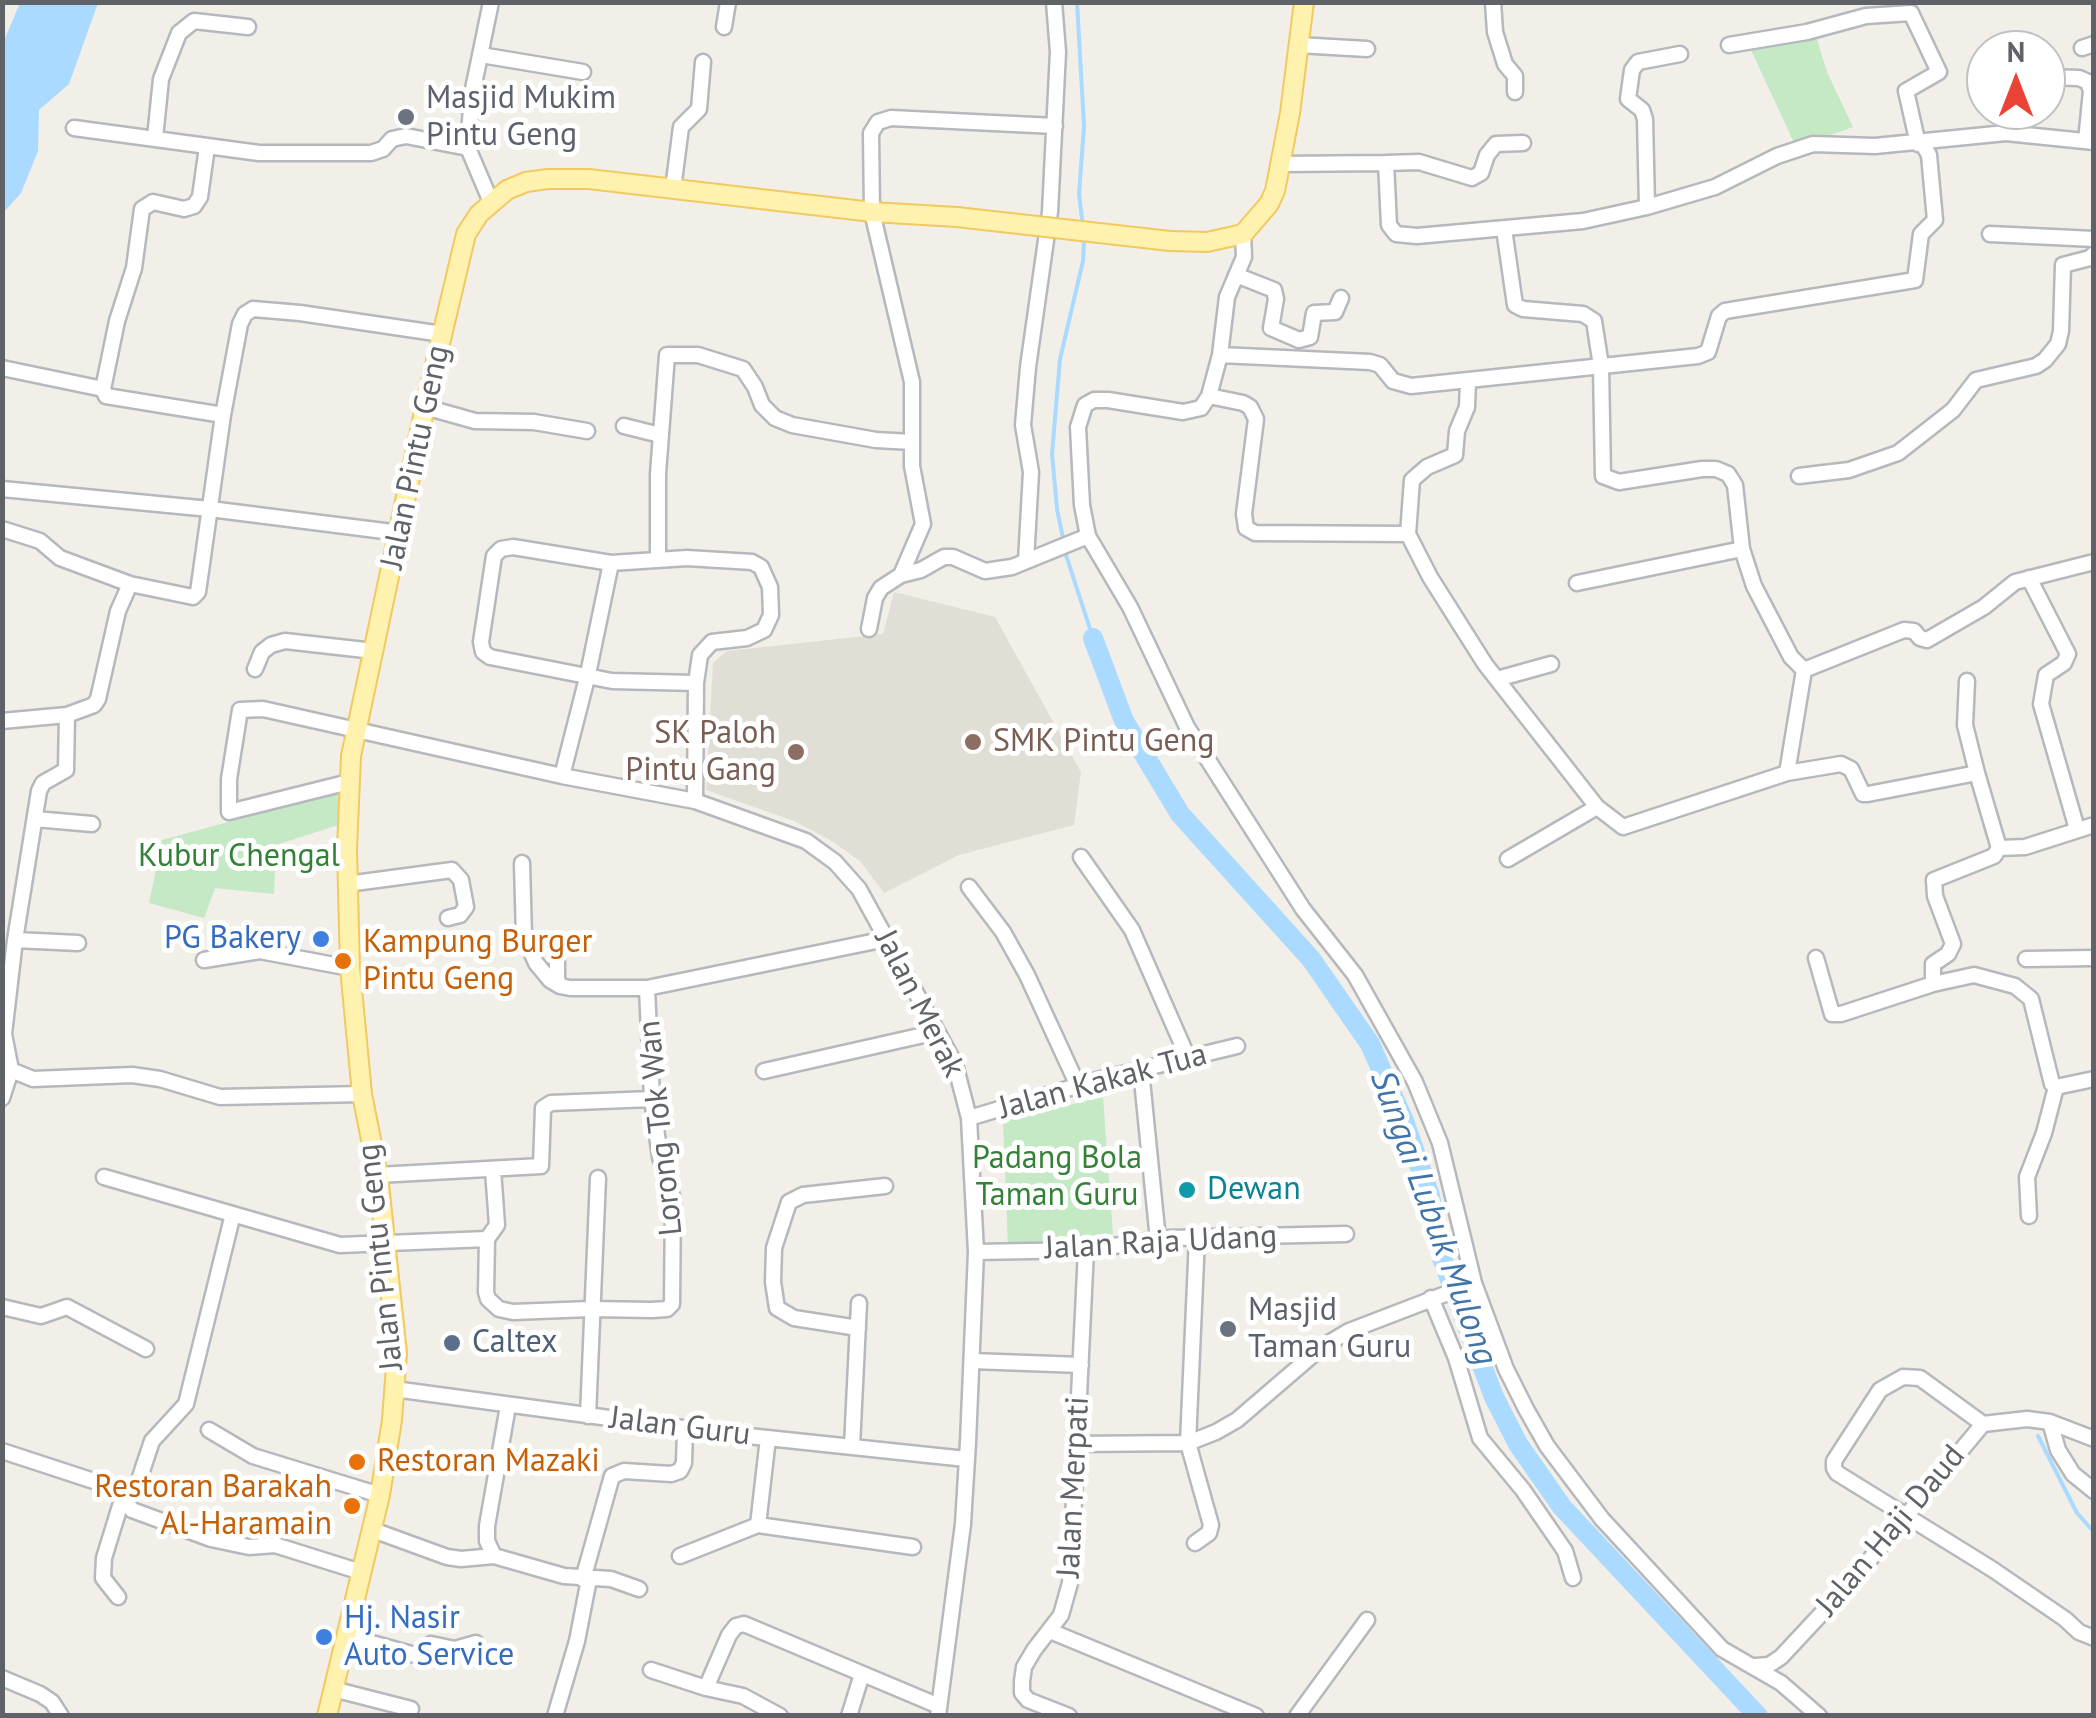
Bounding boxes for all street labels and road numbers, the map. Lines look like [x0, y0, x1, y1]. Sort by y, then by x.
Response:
street label: Jalan Pintu Geng [374, 342, 458, 572]
street label: Jalan Merak [866, 924, 972, 1084]
street label: Lorong Tok Wan [631, 1018, 691, 1238]
street label: Jalan Kakak Tua [995, 1036, 1211, 1128]
street label: Jalan Pintu Geng [350, 1142, 412, 1372]
street label: Jalan Raja Udang [1044, 1218, 1278, 1268]
street label: Jalan Merpati [1050, 1395, 1098, 1579]
street label: Jalan Guru [607, 1399, 753, 1455]
street label: Jalan Haji Daud [1809, 1438, 1973, 1624]

